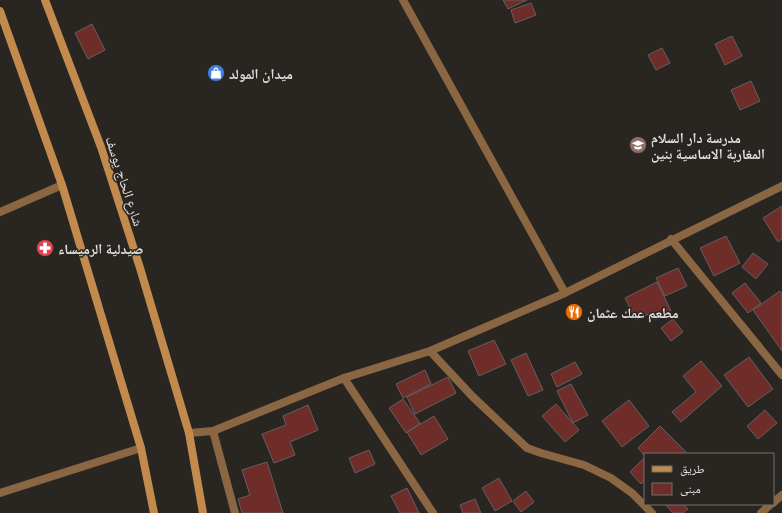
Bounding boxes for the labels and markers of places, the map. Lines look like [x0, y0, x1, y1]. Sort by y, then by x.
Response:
shop icon: ميدان المولد [206, 63, 226, 83]
place label: ميدان المولد [229, 65, 293, 83]
place label: مدرسة دار السلام المغاربة الاساسية بنين [651, 129, 765, 163]
school or university icon: مدرسة دار السلام المغاربة الاساسية بنين [628, 135, 648, 155]
pharmacy icon: صيدلية الرميساء [35, 238, 55, 258]
place label: صيدلية الرميساء [58, 240, 143, 257]
restaurant icon: مطعم عمك عثمان [564, 302, 584, 322]
place label: مطعم عمك عثمان [587, 304, 679, 323]

